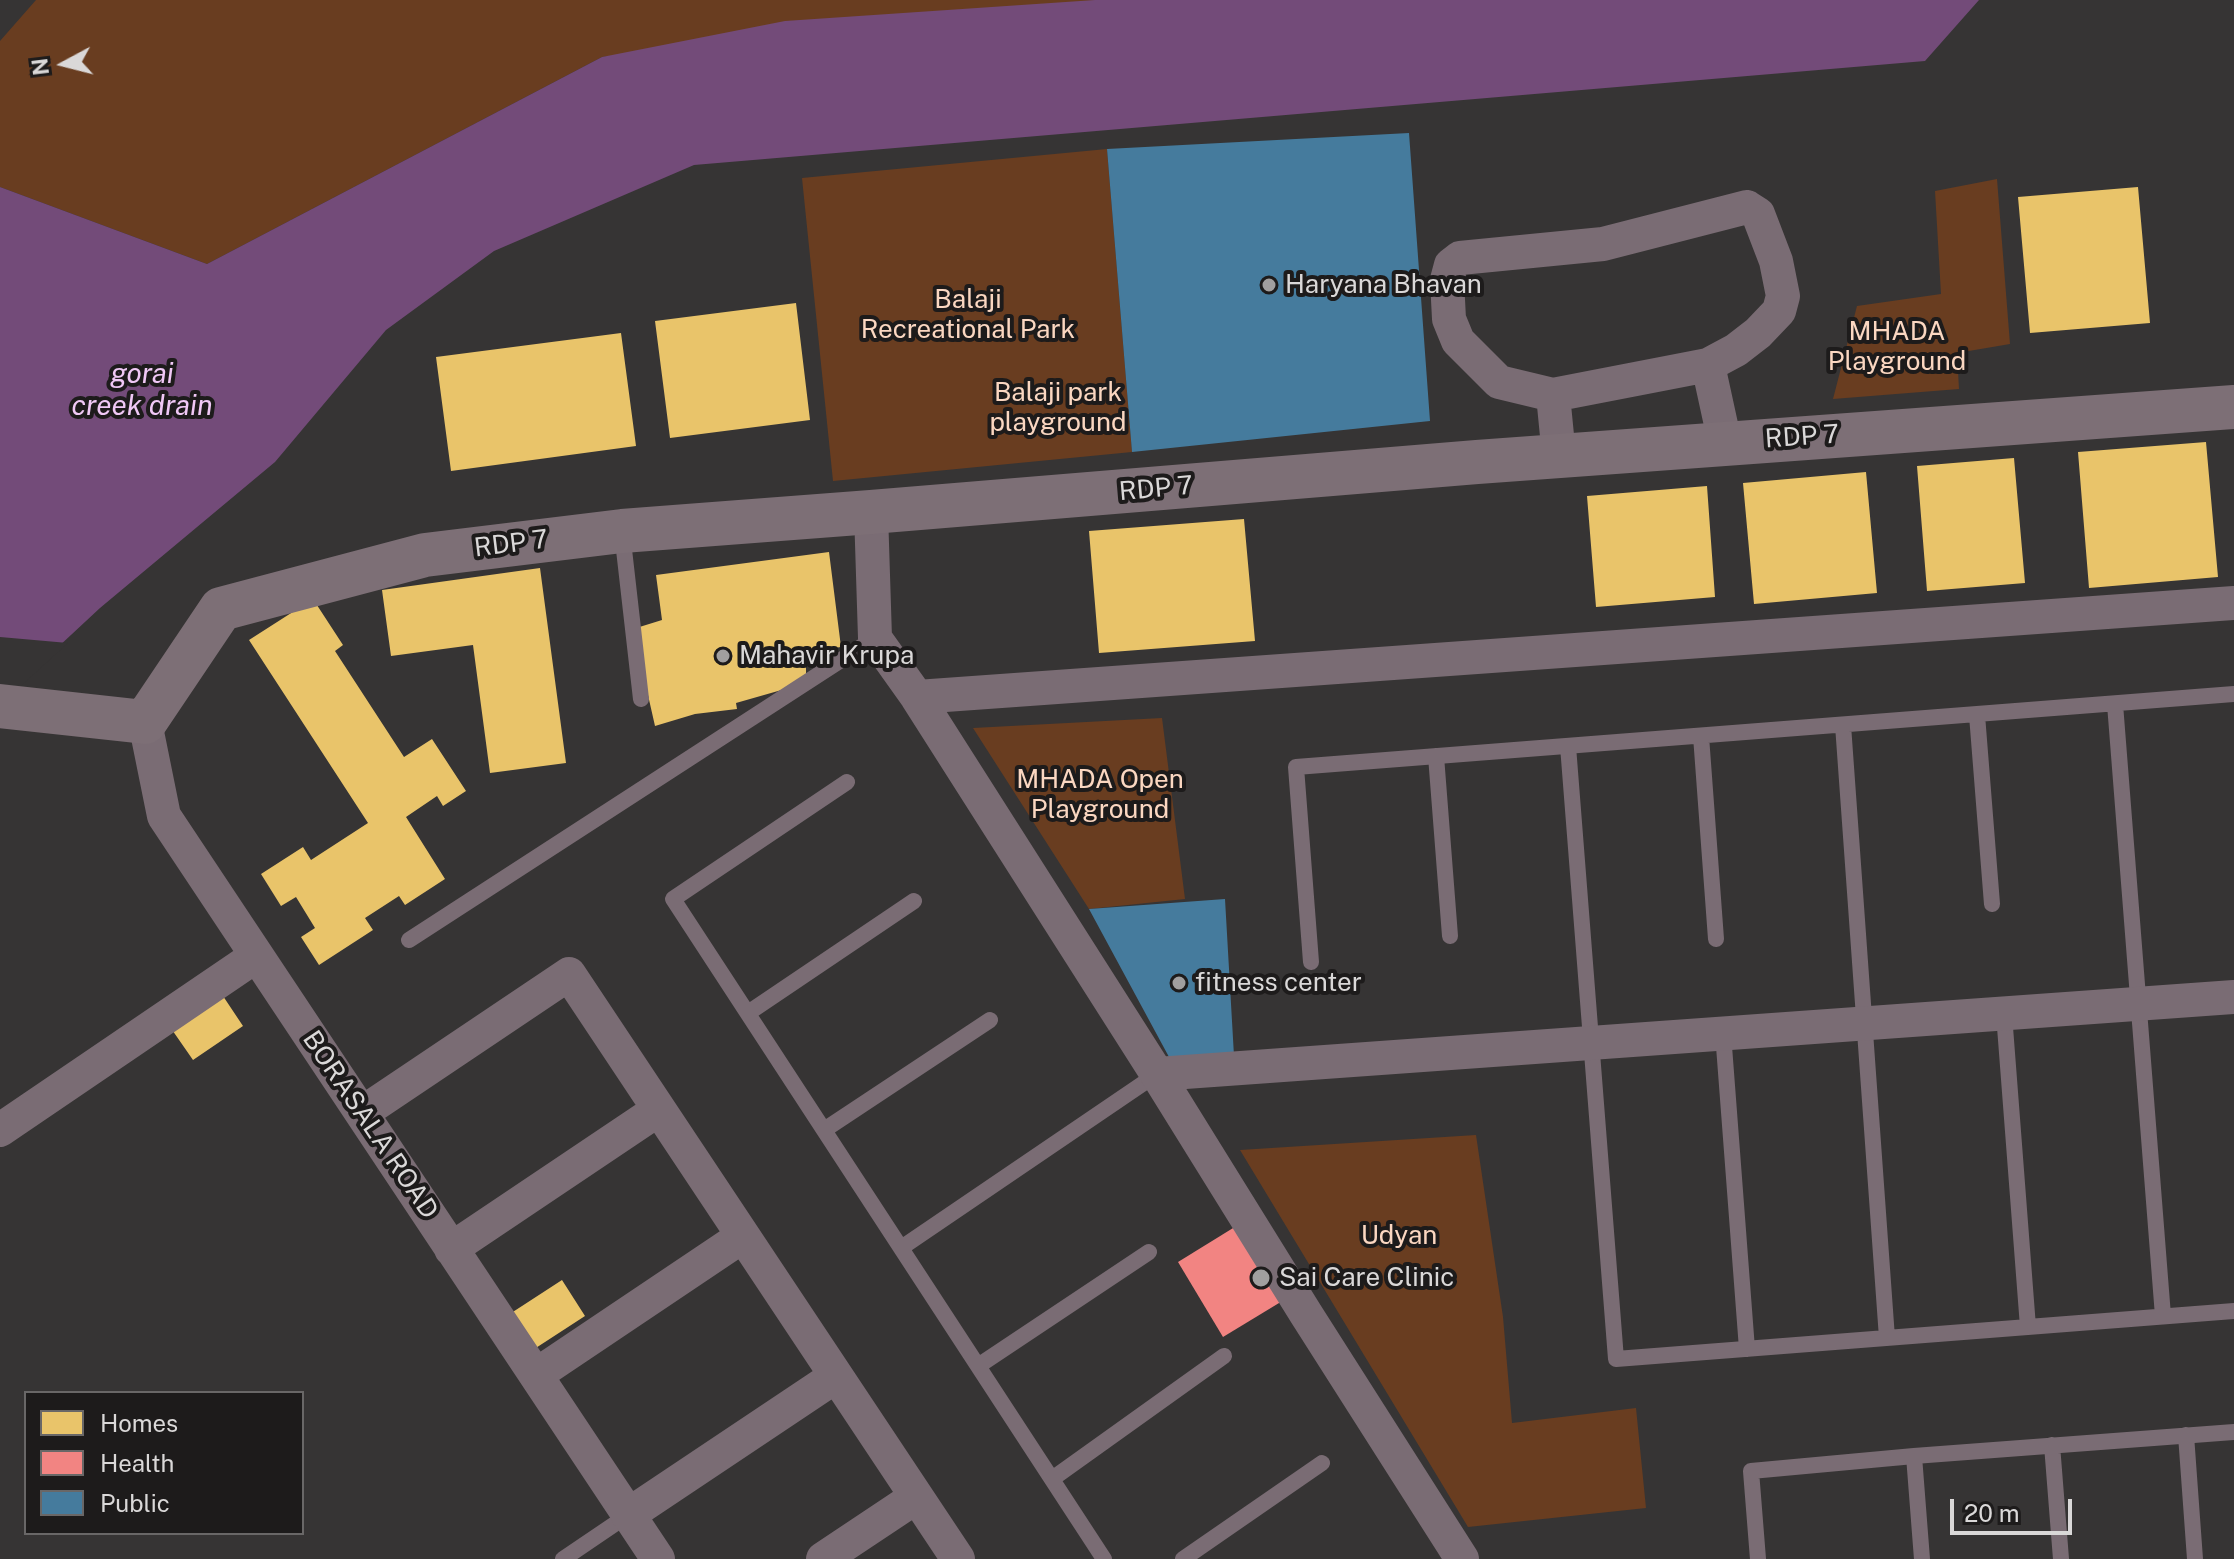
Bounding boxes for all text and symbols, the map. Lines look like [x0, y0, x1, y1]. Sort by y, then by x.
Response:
north arrow [24, 24, 104, 104]
text: N [26, 57, 54, 77]
place label: Haryana Bhavan [1285, 269, 1482, 301]
marker: Haryana Bhavan [1260, 276, 1278, 294]
park label: Balaji Recreational Park [861, 284, 1075, 346]
park label: MHADA Playground [1828, 316, 1966, 378]
water label: gorai creek drain [71, 357, 213, 423]
park label: Balaji park playground [989, 377, 1127, 438]
street label: RDP 7 [1764, 419, 1840, 455]
street label: RDP 7 [1118, 470, 1194, 508]
street label: RDP 7 [472, 524, 550, 564]
place label: Mahavir Krupa [739, 640, 914, 672]
marker: Mahavir Krupa [714, 647, 732, 665]
park label: MHADA Open Playground [1016, 764, 1184, 826]
place label: fitness center [1195, 967, 1362, 999]
marker: fitness center [1170, 974, 1188, 992]
street label: BORASALA ROAD [296, 1025, 444, 1225]
park label: Udyan [1361, 1220, 1437, 1252]
place label: Sai Care Clinic [1279, 1262, 1454, 1294]
marker: Sai Care Clinic [1250, 1267, 1272, 1289]
legend [24, 1391, 304, 1535]
text: Homes [100, 1409, 178, 1437]
text: Health [100, 1449, 174, 1477]
scale bar [1954, 1483, 2076, 1533]
text: Public [100, 1489, 170, 1517]
text: 20 m [1964, 1499, 2020, 1527]

